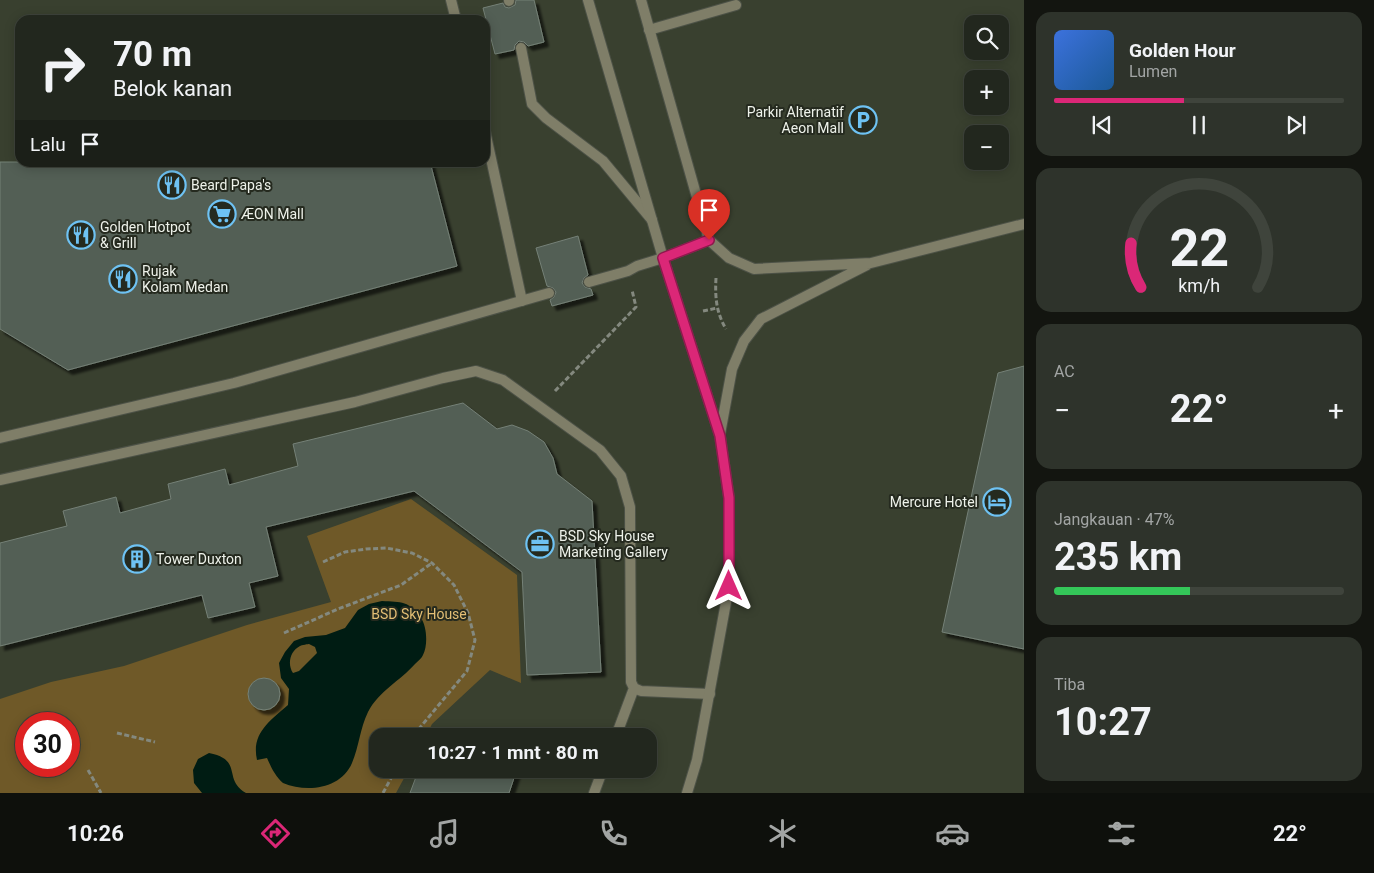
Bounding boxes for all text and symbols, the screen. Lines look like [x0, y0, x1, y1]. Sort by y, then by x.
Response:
map controls [964, 15, 1009, 170]
button: search [964, 15, 1009, 60]
text: 70 m [113, 34, 192, 75]
icon: right [30, 35, 95, 100]
text: Golden Hour [1129, 39, 1236, 62]
text: Lumen [1129, 62, 1177, 81]
button: + [964, 70, 1009, 115]
text: Belok kanan [113, 76, 232, 101]
place label: Parkir Alternatif Aeon Mall [747, 104, 844, 136]
parking icon: Parkir Alternatif Aeon Mall [848, 105, 878, 135]
icon: previous [1088, 111, 1116, 139]
icon: pause [1185, 111, 1213, 139]
icon: next [1282, 111, 1310, 139]
button: − [964, 125, 1009, 170]
icon: arrive [76, 130, 104, 158]
text: Lalu [30, 133, 66, 156]
restaurant icon: Beard Papa's [157, 170, 187, 200]
place label: Beard Papa's [191, 177, 271, 193]
pin [688, 189, 730, 240]
icon: arrive [695, 196, 723, 224]
supermarket icon: ÆON Mall [207, 199, 237, 229]
place label: ÆON Mall [240, 206, 304, 222]
text: 22 [1169, 218, 1229, 279]
place label: Golden Hotpot & Grill [100, 219, 191, 251]
restaurant icon: Golden Hotpot & Grill [66, 220, 96, 250]
place label: Rujak Kolam Medan [142, 263, 228, 295]
restaurant icon: Rujak Kolam Medan [108, 264, 138, 294]
text: km/h [1178, 275, 1220, 296]
text: AC [1054, 362, 1075, 381]
text: 22° [1170, 387, 1228, 431]
text: − [1054, 394, 1070, 427]
text: + [1328, 394, 1344, 427]
hotel icon: Mercure Hotel [982, 487, 1012, 517]
place label: Mercure Hotel [890, 494, 978, 510]
text: Jangkauan · 47% [1054, 510, 1174, 529]
place label: BSD Sky House Marketing Gallery [559, 528, 668, 560]
office icon: BSD Sky House Marketing Gallery [525, 529, 555, 559]
text: 235 km [1054, 535, 1182, 579]
building icon: Tower Duxton [122, 544, 152, 574]
place label: Tower Duxton [156, 551, 242, 567]
position arrow [702, 559, 754, 611]
park label: BSD Sky House [371, 606, 467, 622]
text: Tiba [1054, 675, 1085, 694]
text: 10:27 [1054, 700, 1152, 744]
speed limit sign: 30 [15, 712, 80, 777]
text: 10:27 · 1 mnt · 80 m [427, 741, 599, 764]
icon: directions [258, 816, 293, 851]
icon: music [427, 816, 462, 851]
icon: phone [596, 816, 631, 851]
icon: climate [765, 816, 800, 851]
icon: car [935, 816, 970, 851]
icon: filters [1104, 816, 1139, 851]
text: 10:26 [67, 821, 124, 846]
text: 22° [1273, 821, 1307, 846]

